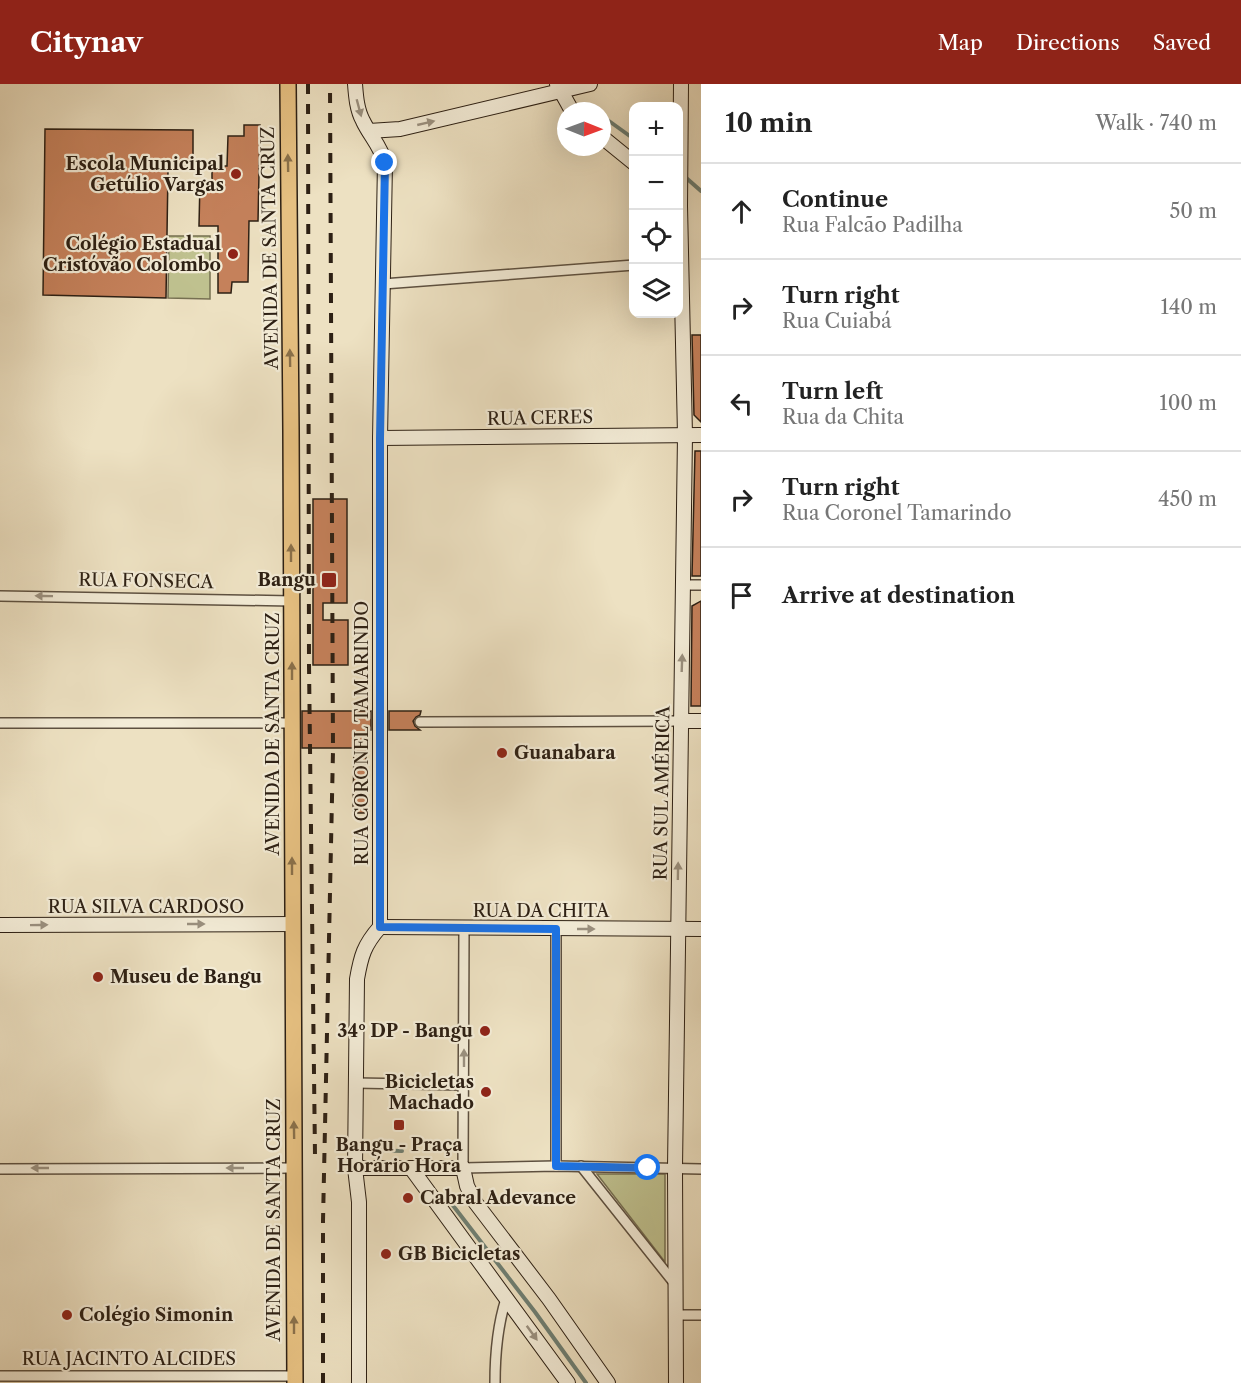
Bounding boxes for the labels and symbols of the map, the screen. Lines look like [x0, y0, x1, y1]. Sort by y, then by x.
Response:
one-way arrow [355, 99, 364, 117]
north arrow [557, 102, 611, 156]
one-way arrow [417, 118, 436, 127]
street label: AVENIDA DE SANTA CRUZ [257, 126, 283, 371]
route end [371, 149, 397, 175]
place label: Escola Municipal Getúlio Vargas [66, 153, 224, 196]
one-way arrow [283, 153, 293, 172]
marker: Escola Municipal Getúlio Vargas [229, 167, 243, 181]
place label: Colégio Estadual Cristóvão Colombo [43, 233, 221, 276]
marker: Colégio Estadual Cristóvão Colombo [226, 247, 240, 261]
one-way arrow [286, 348, 295, 367]
street label: RUA CERES [487, 406, 593, 430]
one-way arrow [287, 543, 296, 562]
street label: RUA FONSECA [78, 569, 215, 593]
place label: Bangu [258, 569, 316, 591]
marker: Bangu [320, 571, 338, 589]
one-way arrow [35, 591, 54, 601]
street label: RUA CORONEL TAMARINDO [351, 601, 373, 865]
street label: AVENIDA DE SANTA CRUZ [262, 612, 284, 857]
one-way arrow [677, 653, 687, 672]
one-way arrow [287, 661, 297, 680]
street label: RUA SUL AMÉRICA [648, 705, 675, 880]
place label: Guanabara [514, 742, 616, 764]
marker: Guanabara [495, 746, 509, 760]
one-way arrow [288, 856, 297, 875]
one-way arrow [674, 861, 683, 880]
street label: RUA SILVA CARDOSO [48, 896, 244, 918]
street label: RUA DA CHITA [473, 900, 610, 922]
one-way arrow [187, 919, 206, 929]
one-way arrow [29, 920, 48, 930]
one-way arrow [576, 924, 595, 934]
place label: Museu de Bangu [110, 966, 262, 988]
marker: Museu de Bangu [91, 970, 105, 984]
place label: 34º DP - Bangu [337, 1020, 473, 1042]
marker: 34º DP - Bangu [478, 1024, 492, 1038]
one-way arrow [459, 1048, 468, 1067]
place label: Bicicletas Machado [385, 1071, 474, 1114]
marker: Bicicletas Machado [479, 1085, 493, 1099]
street label: AVENIDA DE SANTA CRUZ [263, 1098, 285, 1343]
marker: Bangu - Praça Horário Hora [392, 1118, 406, 1132]
one-way arrow [289, 1120, 299, 1139]
place label: Bangu - Praça Horário Hora [335, 1134, 463, 1177]
route start [634, 1154, 660, 1180]
one-way arrow [226, 1163, 245, 1173]
one-way arrow [31, 1164, 50, 1173]
place label: Cabral Adevance [420, 1187, 576, 1209]
marker: Cabral Adevance [401, 1191, 415, 1205]
place label: GB Bicicletas [398, 1243, 520, 1265]
marker: GB Bicicletas [379, 1247, 393, 1261]
place label: Colégio Simonin [79, 1304, 234, 1326]
marker: Colégio Simonin [60, 1308, 74, 1322]
one-way arrow [290, 1315, 299, 1334]
one-way arrow [526, 1326, 538, 1341]
street label: RUA JACINTO ALCIDES [22, 1348, 236, 1370]

